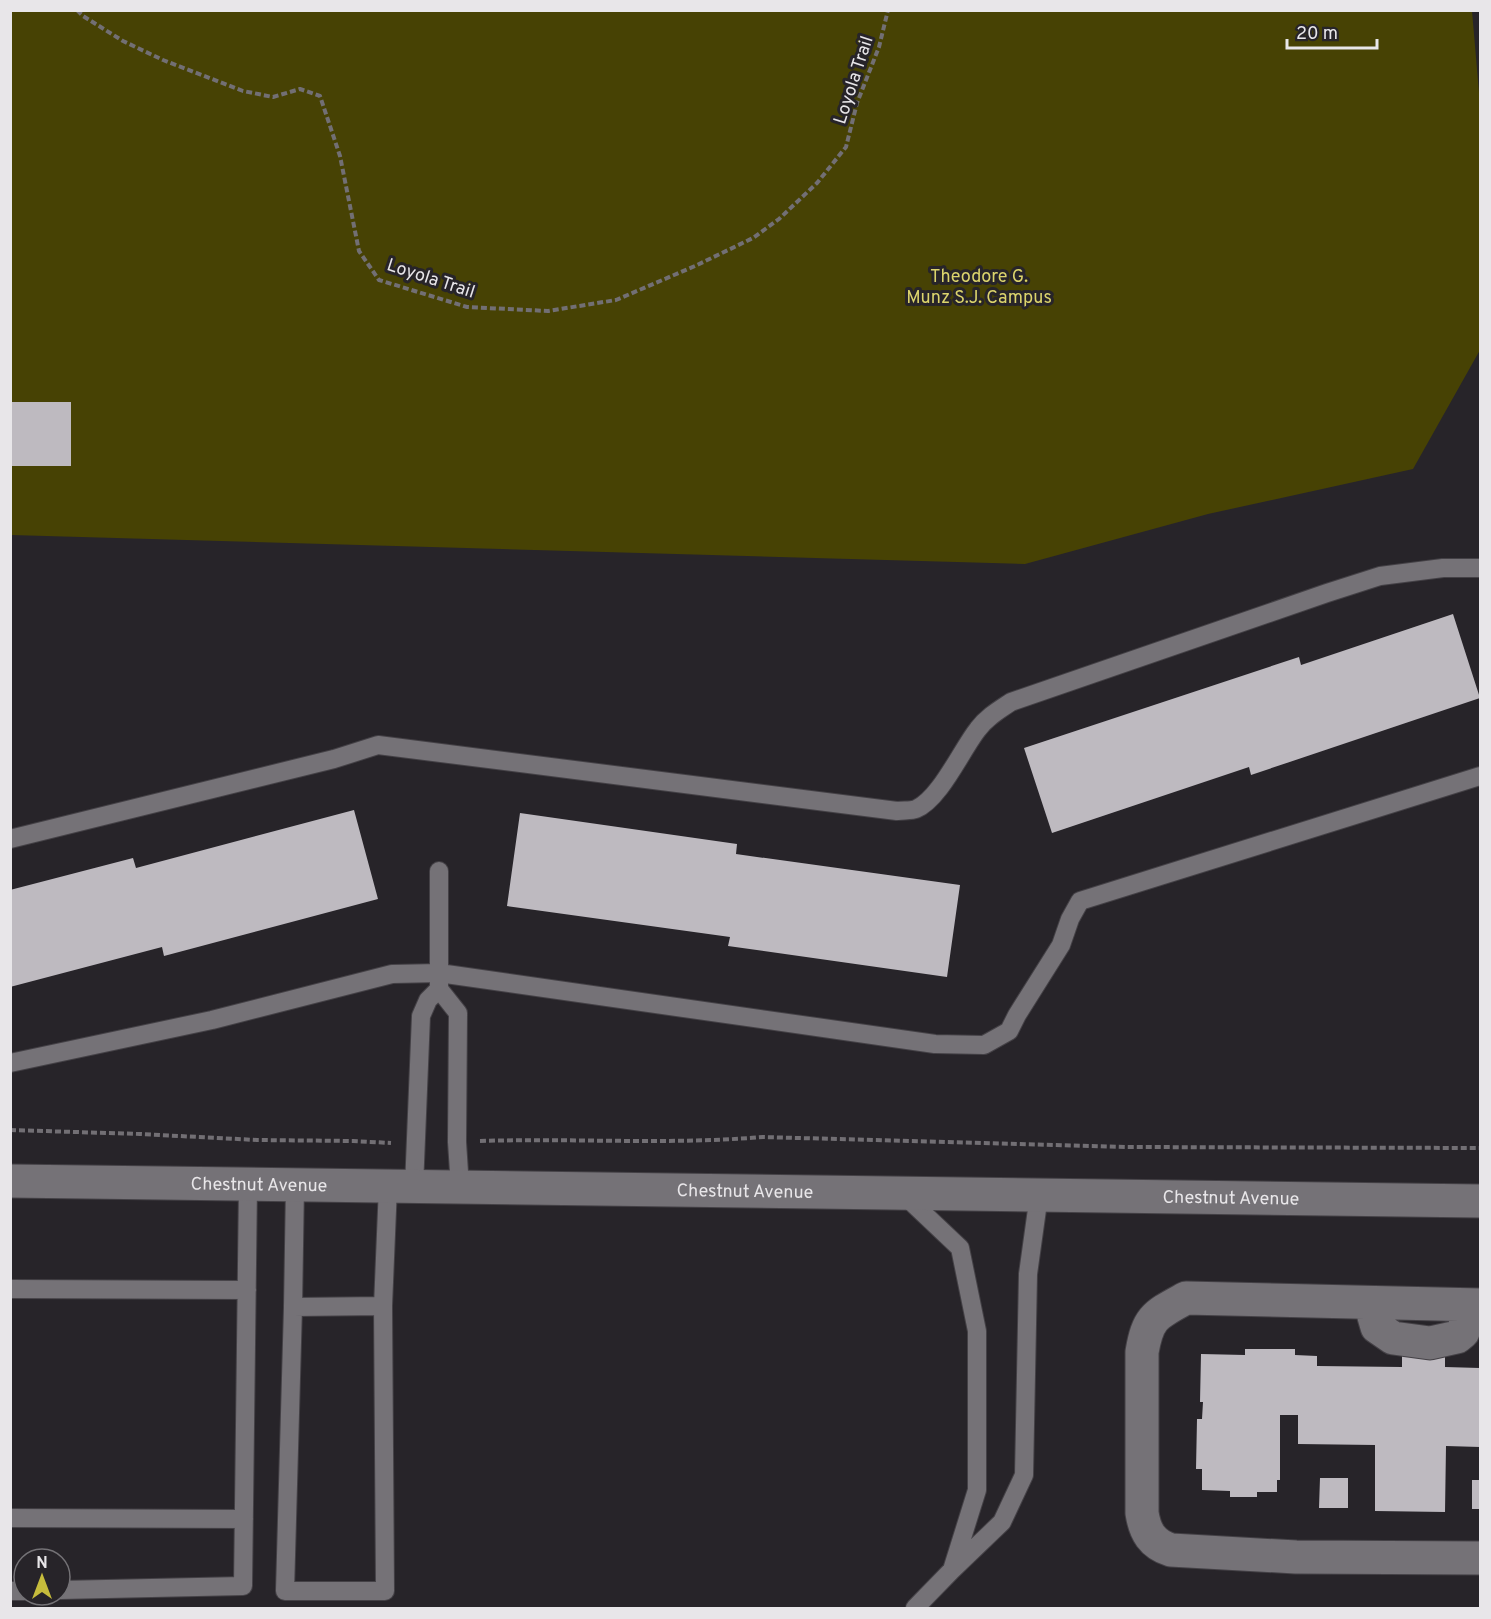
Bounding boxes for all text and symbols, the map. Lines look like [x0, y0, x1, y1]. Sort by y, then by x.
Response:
scale bar [1287, 12, 1377, 50]
text: 20 m [1296, 23, 1338, 46]
street label: Loyola Trail [829, 33, 880, 128]
street label: Loyola Trail [383, 254, 478, 305]
park label: Theodore G. Munz S.J. Campus [906, 266, 1052, 310]
street label: Chestnut Avenue [190, 1173, 327, 1198]
street label: Chestnut Avenue [676, 1180, 813, 1205]
street label: Chestnut Avenue [1162, 1187, 1299, 1212]
north arrow [12, 1547, 72, 1607]
text: N [36, 1554, 48, 1574]

